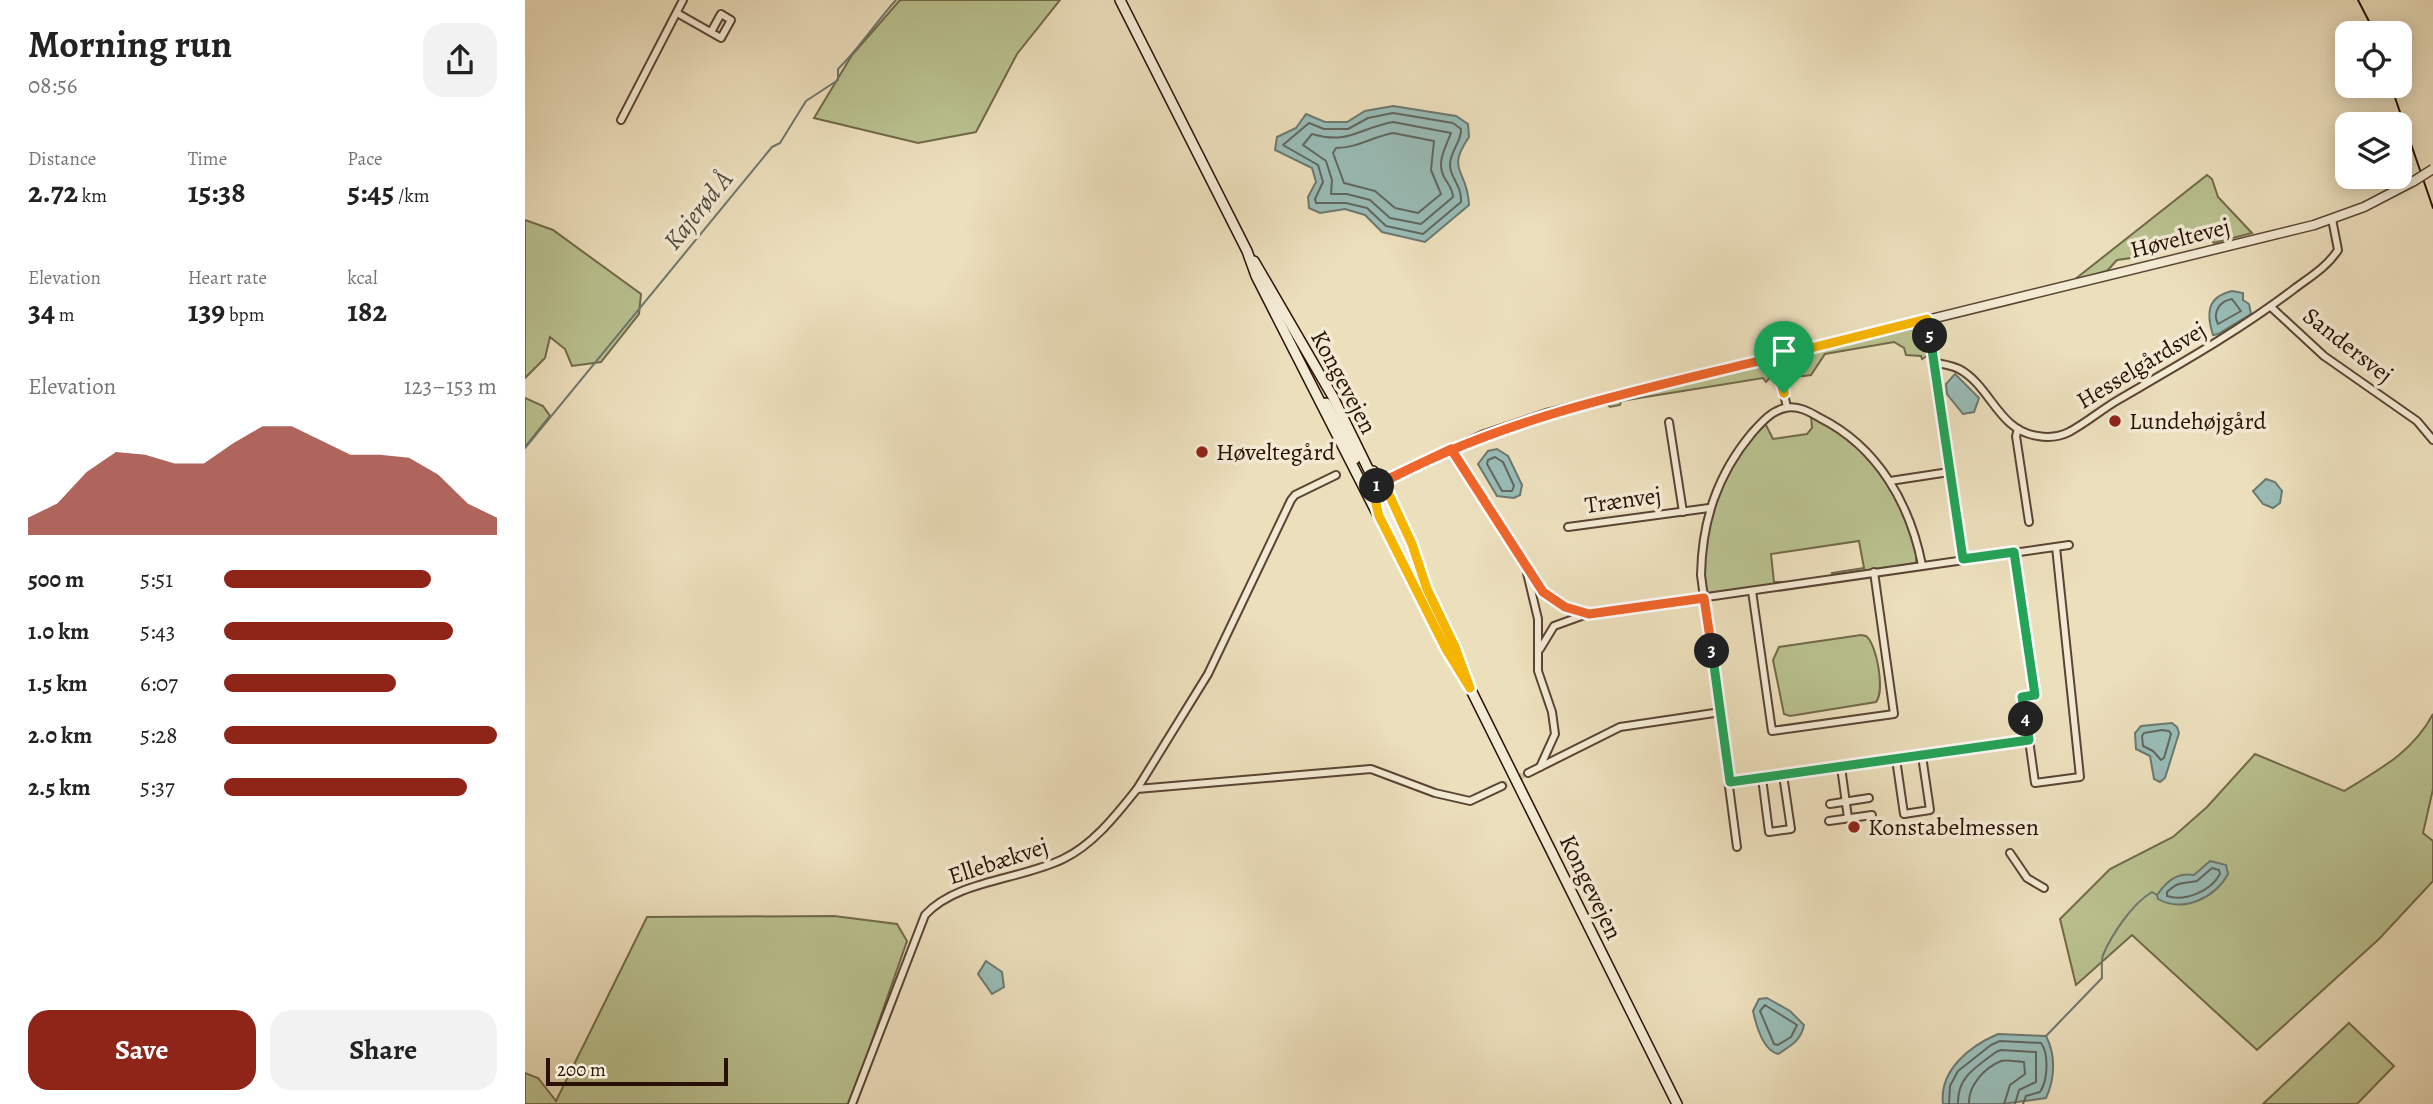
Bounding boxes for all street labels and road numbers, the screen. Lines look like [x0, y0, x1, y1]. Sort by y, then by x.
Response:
street label: Høveltevej [2127, 210, 2233, 266]
street label: Sandersvej [2296, 300, 2400, 390]
street label: Hesselgårdsvej [2070, 314, 2212, 416]
street label: Kongevejen [1303, 325, 1385, 439]
street label: Trænvej [1583, 479, 1663, 521]
street label: Kongevejen [1552, 829, 1630, 945]
street label: Ellebækvej [944, 830, 1052, 892]

